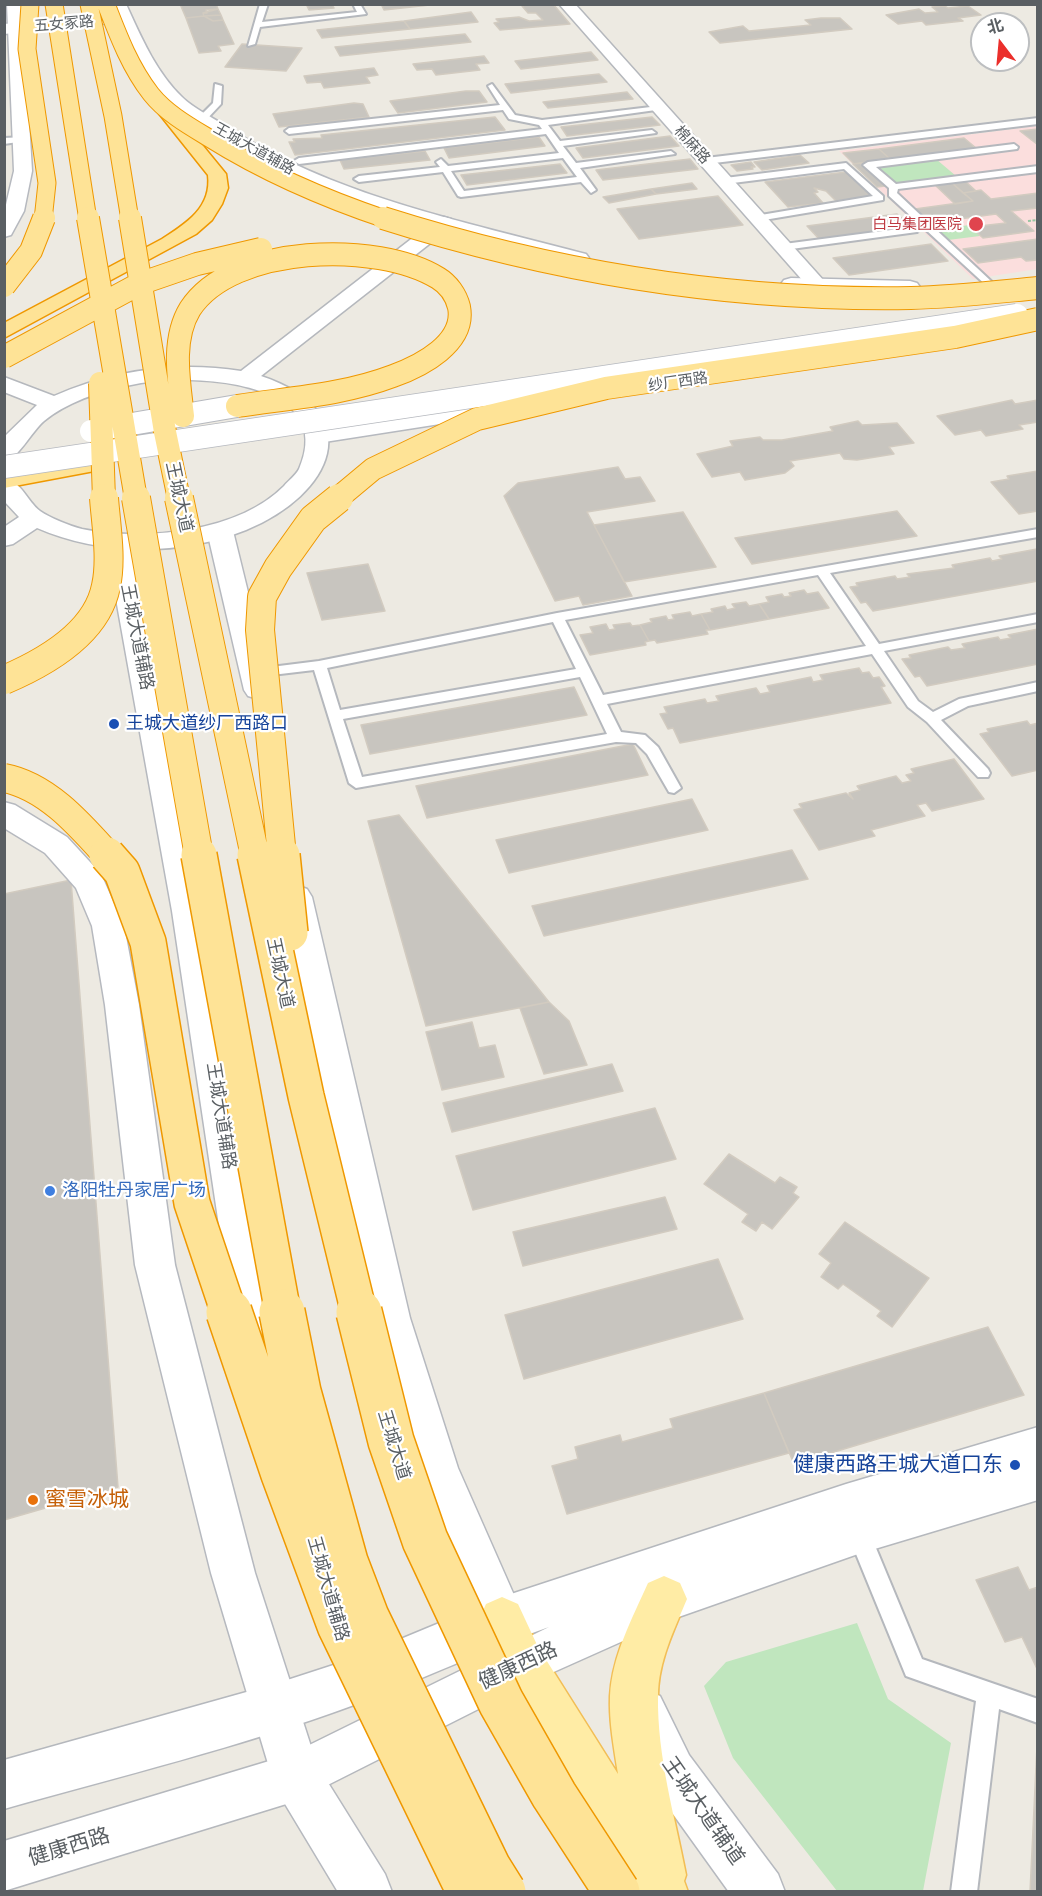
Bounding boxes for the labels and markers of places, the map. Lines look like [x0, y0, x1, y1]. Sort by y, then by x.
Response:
place label: 白马集团医院 [872, 215, 962, 233]
marker: 白马集团医院 [967, 215, 985, 233]
place label: 王城大道纱厂西路口 [126, 713, 288, 735]
marker: 王城大道纱厂西路口 [107, 717, 121, 731]
place label: 洛阳牡丹家居广场 [62, 1180, 206, 1202]
marker: 洛阳牡丹家居广场 [43, 1184, 57, 1198]
place label: 健康西路王城大道口东 [793, 1452, 1003, 1478]
marker: 健康西路王城大道口东 [1008, 1458, 1022, 1472]
place label: 蜜雪冰城 [45, 1487, 129, 1513]
marker: 蜜雪冰城 [26, 1493, 40, 1507]

